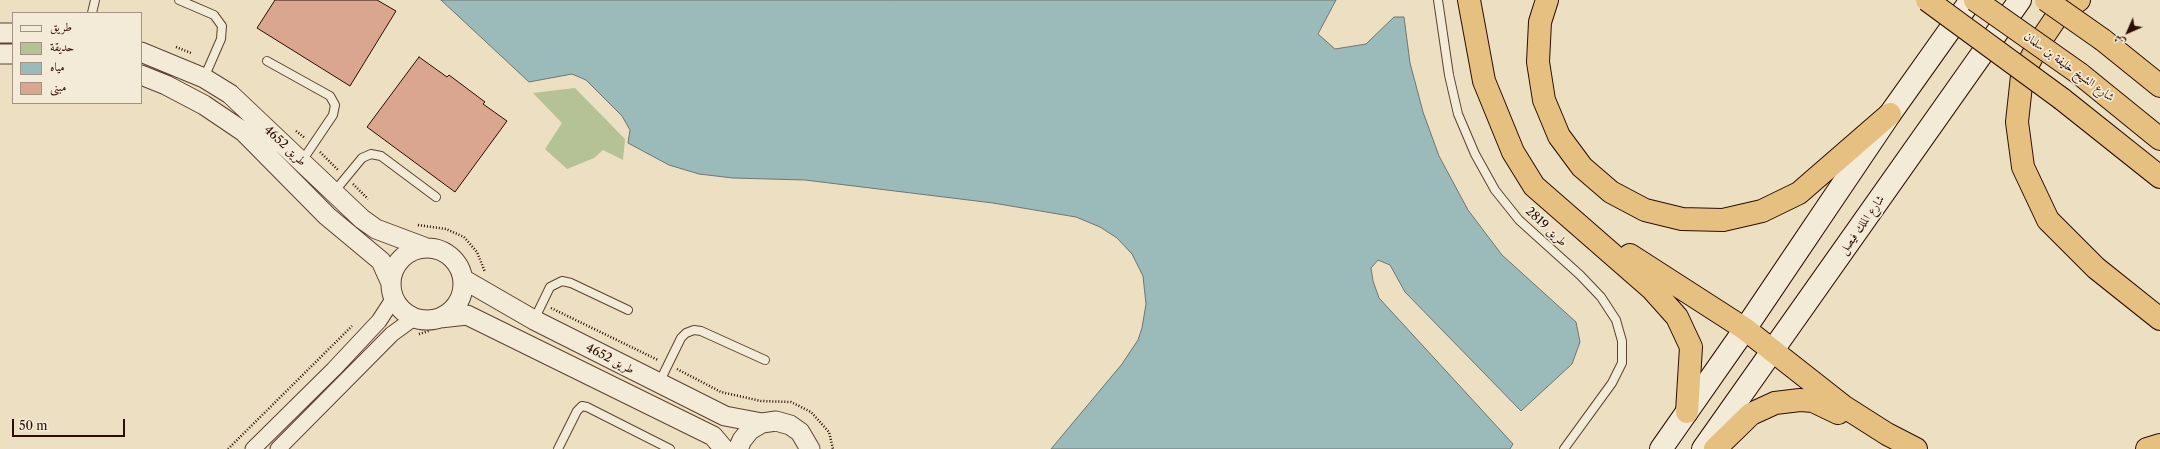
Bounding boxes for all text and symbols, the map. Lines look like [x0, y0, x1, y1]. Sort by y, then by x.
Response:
legend [12, 12, 142, 104]
north arrow [2108, 12, 2148, 52]
text: طريق [50, 19, 72, 34]
street label: شارع الشيخ خليفة بن سلمان [2021, 29, 2117, 105]
text: ش [2111, 32, 2128, 49]
text: حديقة [50, 39, 74, 54]
text: مياه [50, 59, 65, 74]
text: مبنى [50, 79, 66, 94]
street label: طريق 4652 [261, 123, 309, 169]
street label: شارع الملك فيصل [1836, 193, 1888, 257]
street label: طريق 2819 [1522, 204, 1570, 250]
street label: طريق 4652 [583, 341, 637, 377]
scale bar [14, 411, 127, 437]
text: 50 m [19, 418, 48, 433]

